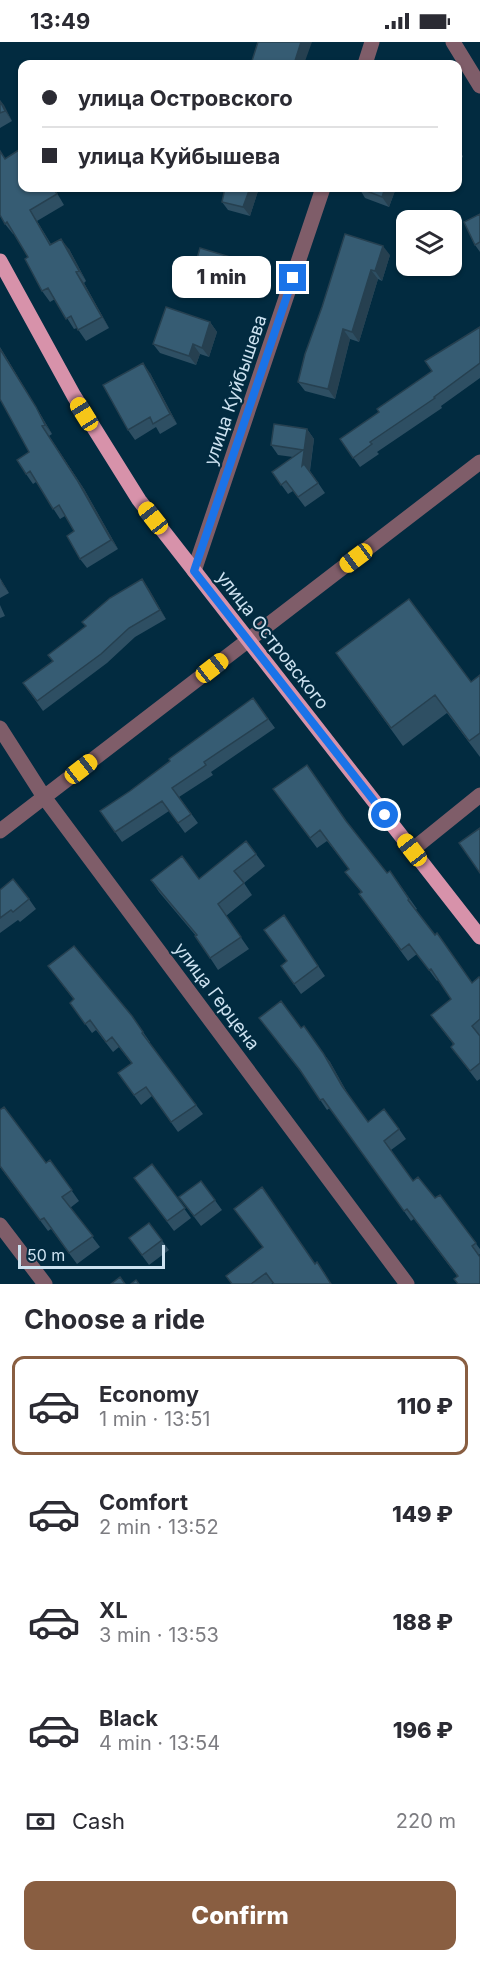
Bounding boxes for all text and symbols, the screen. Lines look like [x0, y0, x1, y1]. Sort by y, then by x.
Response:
text: 13:49 [30, 8, 90, 34]
text: улица Островского [78, 85, 293, 111]
text: улица Куйбышева [78, 143, 280, 169]
map controls [396, 210, 462, 276]
button: layers [396, 210, 462, 276]
callout: 1 min [173, 257, 272, 299]
route end [279, 264, 306, 291]
text: 1 min [196, 265, 247, 289]
street label: улица Куйбышева [199, 312, 271, 468]
car [67, 394, 101, 434]
car [135, 498, 171, 538]
car [336, 540, 376, 576]
street label: улица Островского [212, 567, 334, 713]
car [192, 650, 232, 686]
car [61, 751, 101, 787]
route start [371, 801, 398, 828]
car [394, 830, 430, 870]
street label: улица Герцена [170, 938, 264, 1054]
scale bar [18, 1242, 165, 1270]
text: 50 m [27, 1245, 65, 1265]
text: Choose a ride [24, 1303, 205, 1336]
icon: car [27, 1379, 81, 1433]
text: Economy [99, 1381, 199, 1407]
text: 110 ₽ [397, 1393, 453, 1419]
text: 1 min · 13:51 [99, 1407, 211, 1431]
icon: car [27, 1487, 81, 1541]
text: Comfort [99, 1489, 188, 1515]
text: 149 ₽ [392, 1501, 453, 1527]
text: 2 min · 13:52 [99, 1515, 219, 1539]
icon: car [27, 1595, 81, 1649]
text: XL [99, 1597, 128, 1623]
text: 188 ₽ [393, 1609, 453, 1635]
text: 3 min · 13:53 [99, 1623, 219, 1647]
icon: car [27, 1703, 81, 1757]
text: Black [99, 1705, 158, 1731]
text: 196 ₽ [393, 1717, 453, 1743]
text: 4 min · 13:54 [99, 1731, 220, 1755]
icon: cash [24, 1805, 57, 1838]
text: Cash [72, 1808, 125, 1834]
text: 220 m [396, 1809, 456, 1833]
button: Confirm [24, 1881, 456, 1950]

